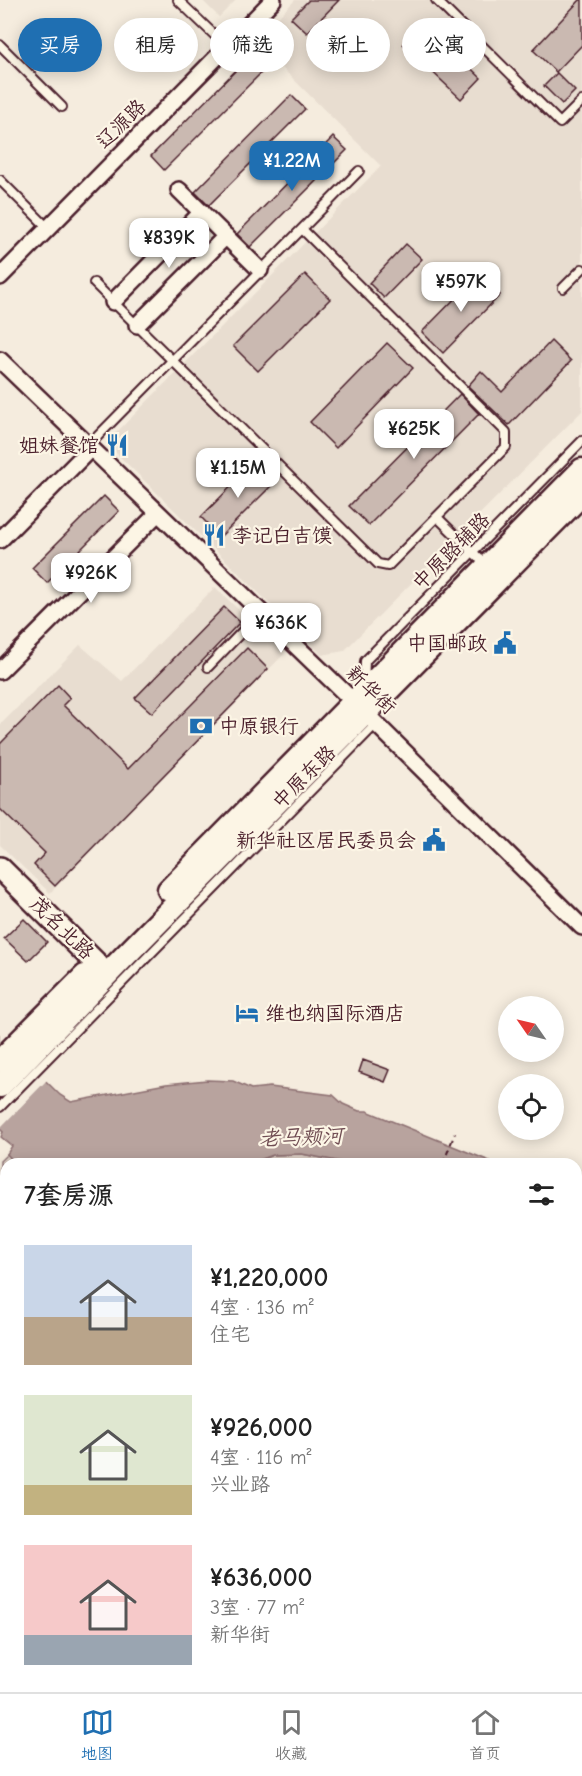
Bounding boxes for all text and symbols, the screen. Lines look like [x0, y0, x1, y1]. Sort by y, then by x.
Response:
chip: 买房 [18, 18, 102, 72]
chip: 租房 [114, 18, 198, 72]
chip: 筛选 [210, 18, 294, 72]
chip: 新上 [306, 18, 390, 72]
chip: 公寓 [402, 18, 486, 72]
street label: 辽源路 [92, 94, 151, 153]
pin: ¥1.22M [243, 141, 341, 192]
text: ¥1.22M [263, 149, 321, 172]
pin: ¥839K [127, 218, 211, 269]
text: ¥839K [143, 226, 195, 249]
pin: ¥597K [419, 262, 503, 313]
text: ¥597K [435, 270, 487, 293]
pin: ¥625K [372, 409, 456, 460]
text: ¥625K [388, 417, 440, 440]
restaurant icon: 姐妹餐馆 [104, 432, 130, 458]
place label: 姐妹餐馆 [19, 434, 99, 457]
pin: ¥1.15M [189, 448, 287, 499]
text: ¥1.15M [210, 456, 266, 479]
street label: 中原路辅路 [408, 507, 495, 594]
restaurant icon: 李记白吉馍 [201, 522, 227, 548]
place label: 李记白吉馍 [232, 524, 332, 547]
pin: ¥926K [49, 553, 133, 604]
text: ¥926K [65, 561, 117, 584]
pin: ¥636K [239, 603, 323, 654]
text: ¥636K [255, 611, 307, 634]
public building icon: 中国邮政 [492, 630, 518, 656]
place label: 中国邮政 [407, 632, 487, 655]
street label: 新华街 [341, 661, 401, 719]
bank icon: 中原银行 [188, 713, 214, 739]
place label: 中原银行 [219, 715, 299, 738]
street label: 中原东路 [268, 740, 341, 813]
public building icon: 新华社区居民委员会 [421, 827, 447, 853]
place label: 新华社区居民委员会 [236, 829, 416, 852]
street label: 茂名北路 [25, 892, 99, 965]
north arrow [498, 996, 564, 1062]
map controls [498, 996, 564, 1140]
hotel icon: 维也纳国际酒店 [234, 1000, 260, 1026]
place label: 维也纳国际酒店 [265, 1002, 405, 1025]
button: locate [498, 1074, 564, 1140]
water label: 老马颊河 [259, 1123, 346, 1150]
icon: filters [525, 1178, 558, 1211]
text: 7套房源 [24, 1181, 114, 1211]
text: ¥1,220,000 [210, 1263, 328, 1293]
icon: home [72, 1269, 144, 1341]
text: 4室 · 136 m² [210, 1296, 314, 1319]
text: 住宅 [210, 1323, 250, 1346]
text: ¥926,000 [210, 1413, 313, 1443]
icon: home [72, 1419, 144, 1491]
text: 4室 · 116 m² [210, 1446, 311, 1469]
text: 兴业路 [210, 1473, 270, 1496]
text: ¥636,000 [210, 1563, 312, 1593]
icon: home [72, 1569, 144, 1641]
text: 3室 · 77 m² [210, 1596, 304, 1619]
text: 新华街 [210, 1623, 270, 1646]
tab: 地图 [81, 1706, 114, 1764]
tab: 收藏 [275, 1706, 308, 1764]
tab: 首页 [469, 1706, 502, 1764]

